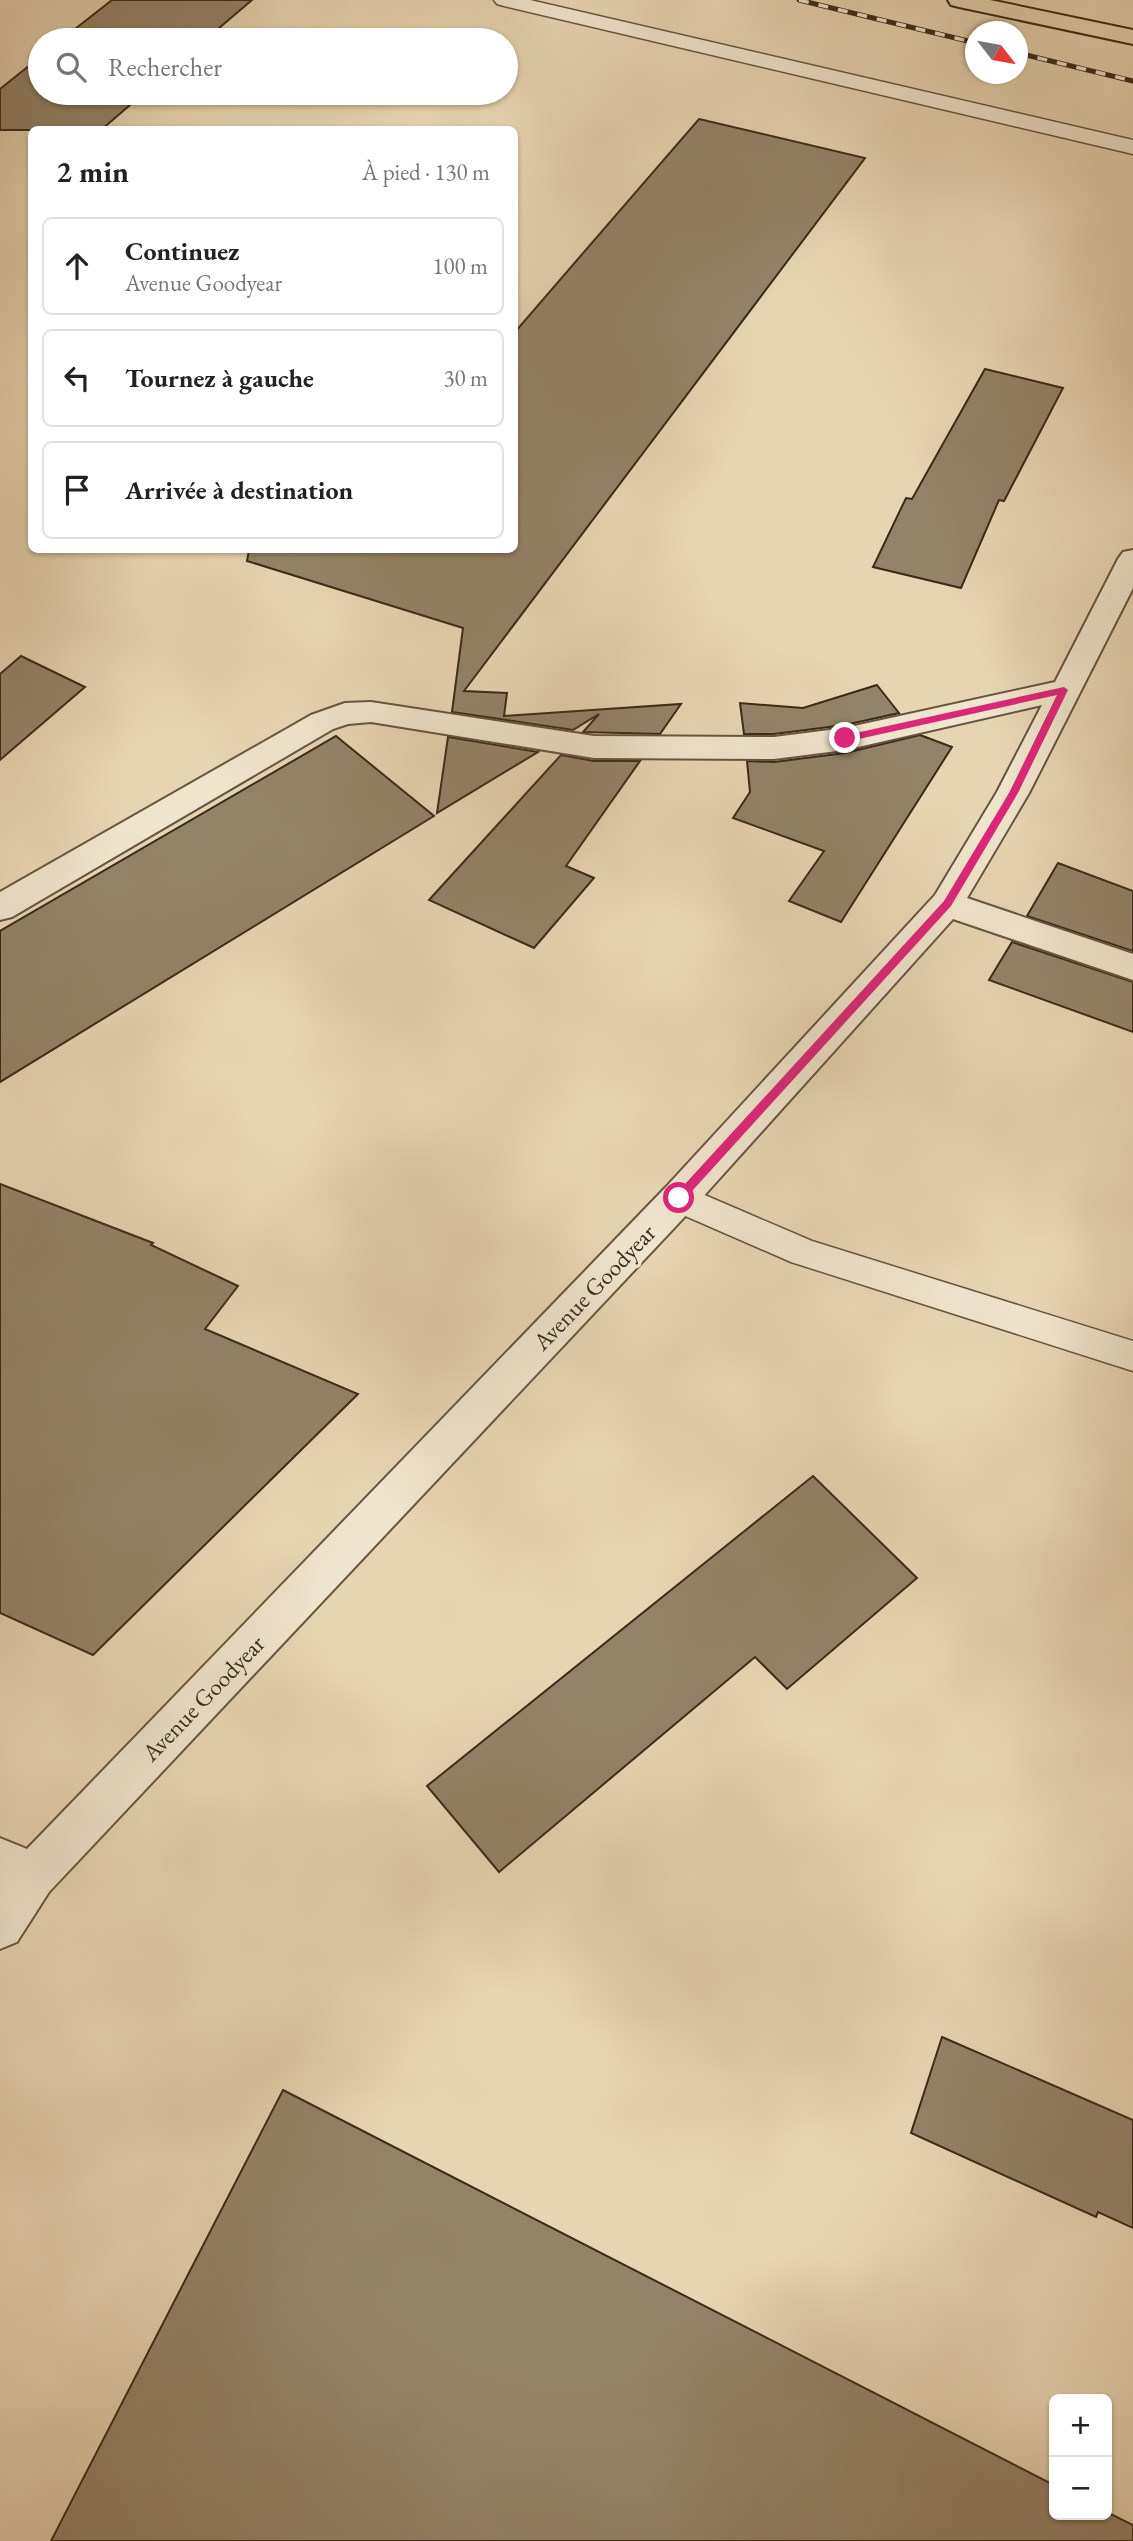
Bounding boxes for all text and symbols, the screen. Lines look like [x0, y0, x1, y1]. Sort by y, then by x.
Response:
north arrow [965, 21, 1028, 84]
search box [28, 28, 518, 105]
icon: search [52, 48, 90, 86]
text: Rechercher [108, 50, 222, 84]
text: 2 min [56, 152, 129, 191]
text: À pied · 130 m [362, 157, 490, 187]
text: Continuez [125, 234, 239, 268]
icon: ahead [58, 247, 96, 285]
text: 100 m [432, 251, 488, 281]
text: Avenue Goodyear [125, 268, 282, 298]
icon: left [58, 359, 96, 397]
text: Tournez à gauche [125, 361, 314, 395]
text: 30 m [443, 363, 488, 393]
icon: arrive [58, 471, 96, 509]
text: Arrivée à destination [125, 473, 353, 507]
route end [829, 722, 860, 753]
route start [663, 1182, 694, 1213]
street label: Avenue Goodyear [525, 1217, 662, 1357]
street label: Avenue Goodyear [134, 1628, 271, 1768]
map controls [1049, 2394, 1112, 2520]
button: + [1049, 2394, 1112, 2457]
button: − [1049, 2457, 1112, 2520]

